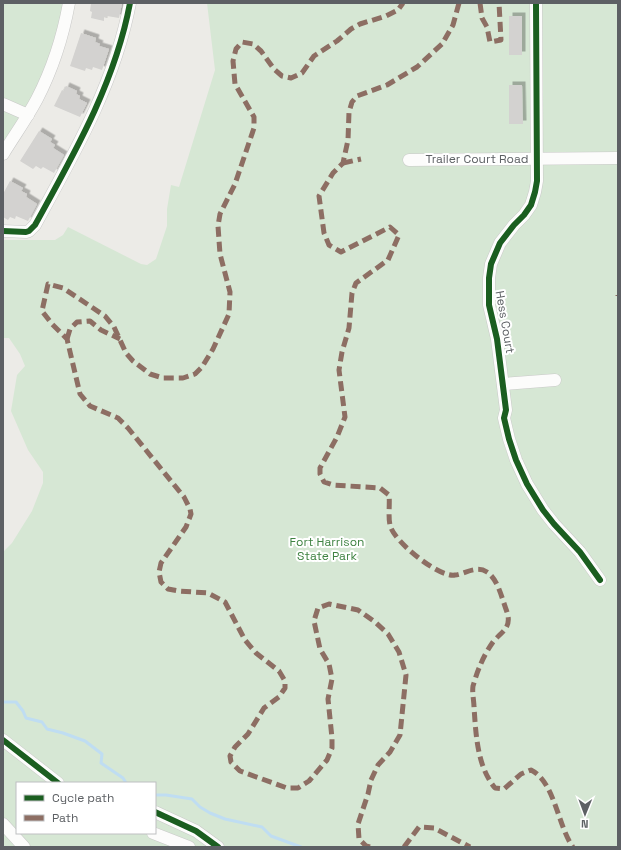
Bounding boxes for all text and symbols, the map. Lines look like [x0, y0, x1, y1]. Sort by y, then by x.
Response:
street label: Trailer Court Road [425, 151, 529, 167]
street label: Hess Court [492, 289, 518, 355]
park label: Fort Harrison State Park [290, 534, 364, 564]
legend [16, 782, 156, 834]
text: Cycle path [52, 790, 114, 806]
north arrow [565, 794, 605, 834]
text: Path [52, 810, 78, 826]
text: N [581, 817, 589, 831]

